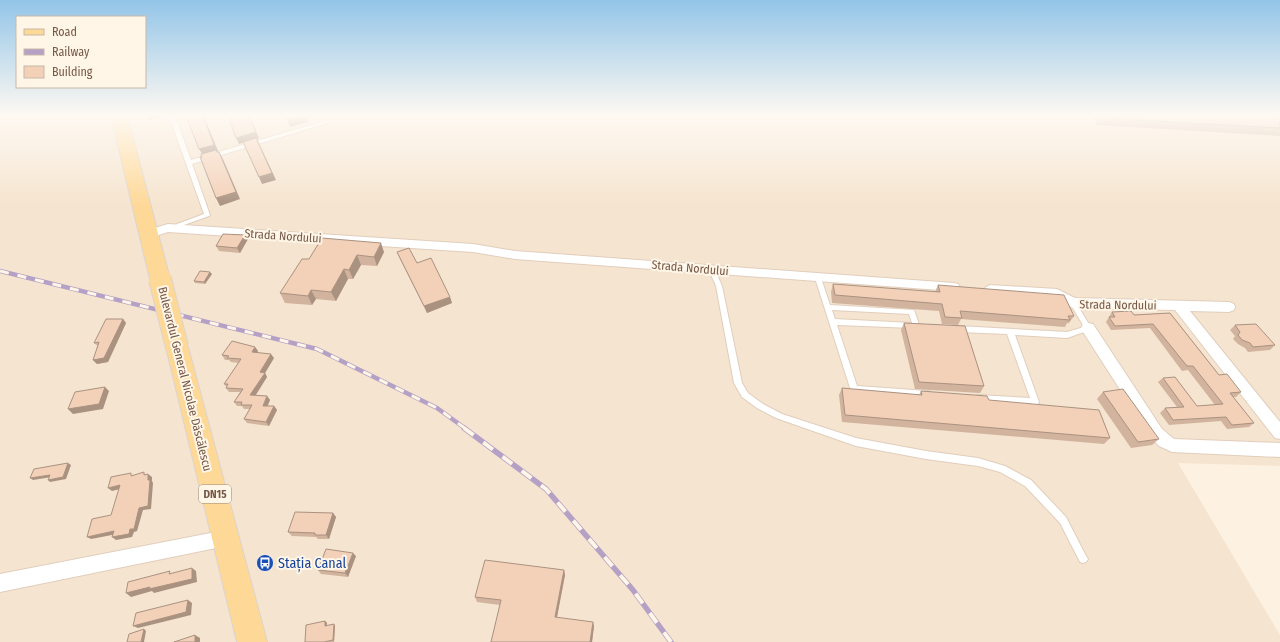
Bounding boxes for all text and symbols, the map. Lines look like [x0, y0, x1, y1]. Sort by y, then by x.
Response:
legend [16, 16, 146, 88]
text: Road [52, 25, 77, 39]
text: Railway [52, 45, 90, 59]
text: Building [52, 65, 93, 79]
street label: Strada Nordului [244, 226, 322, 246]
street label: Strada Nordului [651, 258, 729, 278]
street label: Bulevardul General Nicolae Dăscălescu [155, 285, 215, 473]
street label: Strada Nordului [1079, 297, 1157, 313]
road number: DN15 [199, 485, 231, 503]
bus stop icon: Stația Canal [255, 553, 275, 573]
place label: Stația Canal [278, 555, 346, 573]

